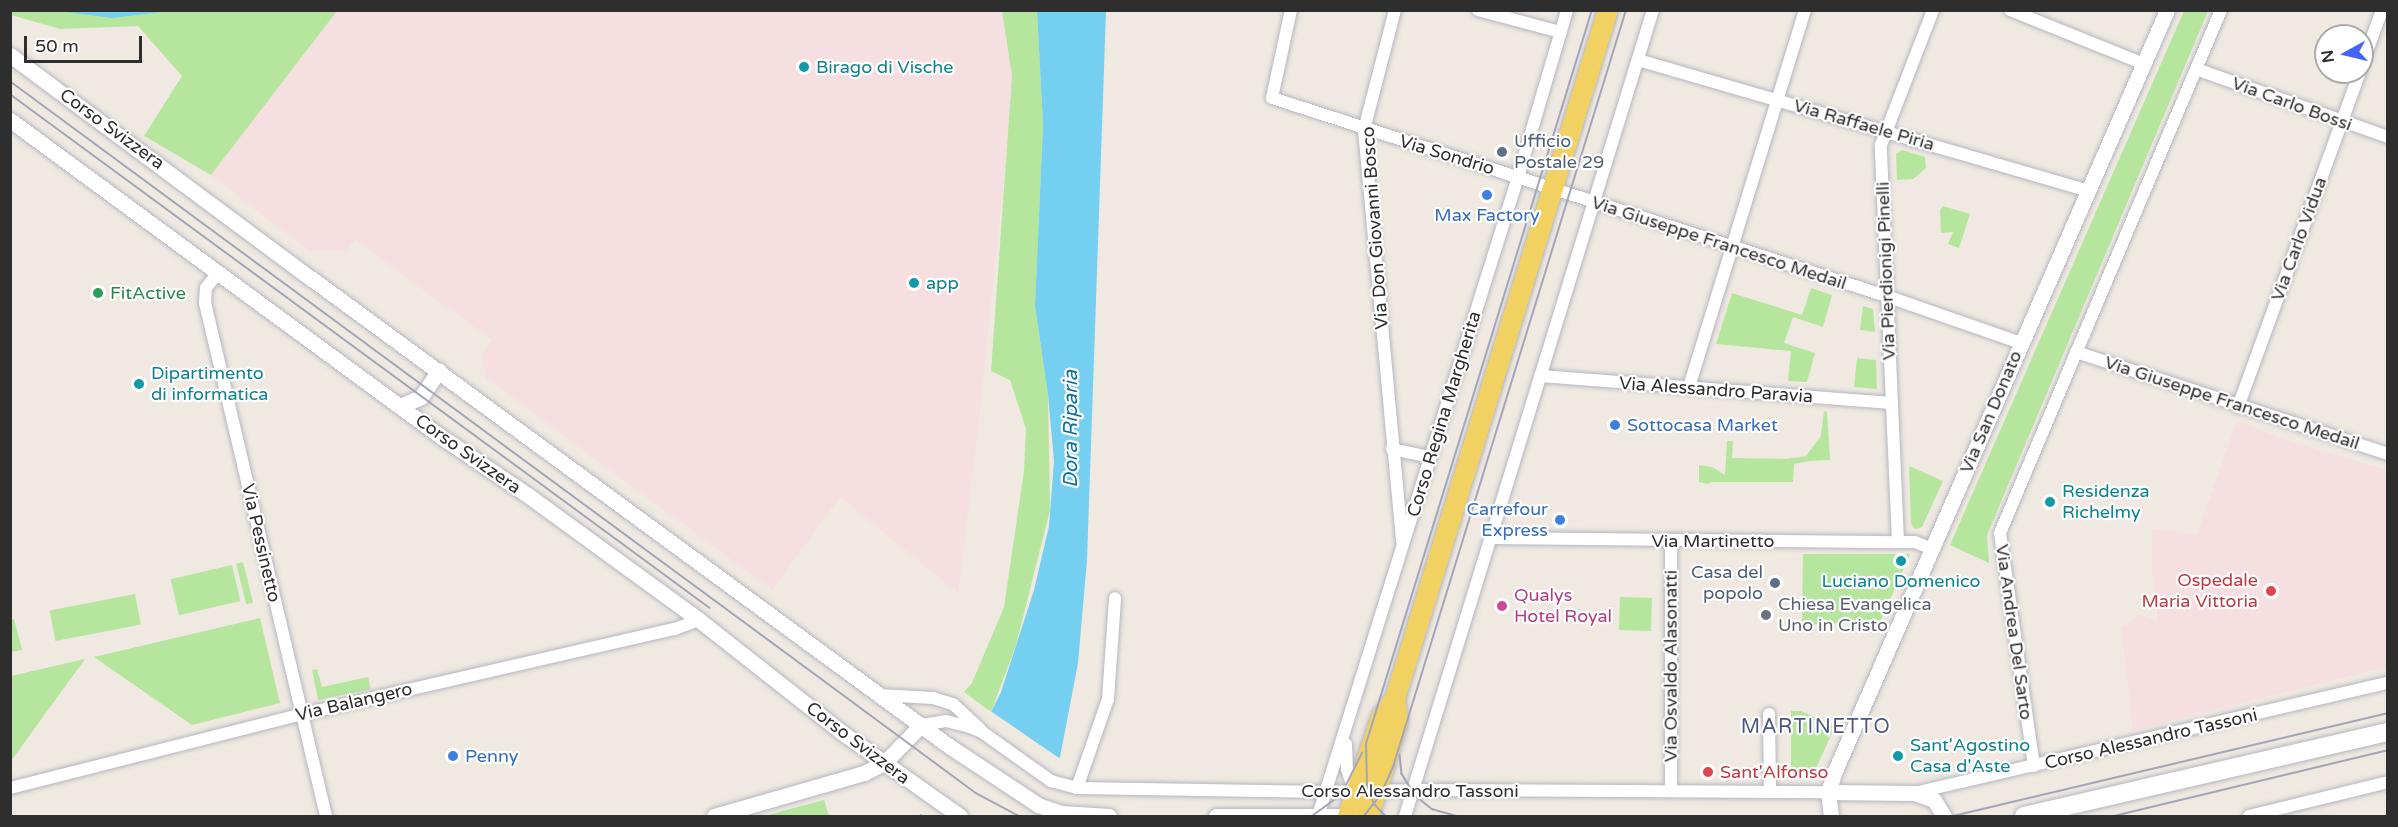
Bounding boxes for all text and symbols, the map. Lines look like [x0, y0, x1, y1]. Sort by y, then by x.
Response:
scale bar [27, 24, 146, 62]
north arrow [2314, 24, 2374, 84]
text: 50 m [35, 35, 79, 57]
text: N [2317, 48, 2339, 64]
place label: Birago di Vische [816, 56, 954, 78]
marker: Birago di Vische [797, 60, 811, 74]
street label: Via Carlo Bossi [2229, 72, 2355, 136]
street label: Corso Svizzera [55, 84, 169, 174]
street label: Via Raffaele Piria [1791, 95, 1937, 155]
street label: Via Don Giovanni Bosco [1357, 126, 1393, 330]
street label: Via Sondrio [1397, 130, 1497, 180]
place label: Ufficio Postale 29 [1514, 131, 1604, 174]
marker: Ufficio Postale 29 [1495, 145, 1509, 159]
street label: Via Carlo Vidua [2267, 174, 2331, 304]
street label: Via Pierdionigi Pinelli [1872, 181, 1900, 361]
marker: Max Factory [1480, 188, 1494, 202]
street label: Via Giuseppe Francesco Medail [1589, 192, 1849, 294]
place label: Max Factory [1434, 204, 1540, 226]
place label: app [926, 272, 959, 294]
marker: app [907, 276, 921, 290]
place label: FitActive [110, 282, 186, 304]
marker: FitActive [91, 286, 105, 300]
street label: Corso Regina Margherita [1402, 309, 1486, 519]
street label: Via San Donato [1955, 347, 2027, 477]
street label: Via Giuseppe Francesco Medail [2102, 352, 2362, 454]
place label: Dipartimento di informatica [151, 363, 268, 406]
water label: Dora Riparia [1059, 370, 1083, 488]
street label: Via Alessandro Paravia [1618, 372, 1814, 408]
marker: Dipartimento di informatica [132, 377, 146, 391]
street label: Corso Svizzera [411, 410, 525, 498]
place label: Sottocasa Market [1627, 414, 1778, 436]
marker: Sottocasa Market [1608, 418, 1622, 432]
place label: Residenza Richelmy [2062, 481, 2150, 524]
street label: Via Pessinetto [237, 482, 285, 604]
marker: Residenza Richelmy [2043, 495, 2057, 509]
place label: Carrefour Express [1467, 499, 1548, 542]
marker: Carrefour Express [1553, 513, 1567, 527]
street label: Via Martinetto [1651, 530, 1775, 552]
street label: Via Andrea Del Sarto [1991, 543, 2037, 721]
marker: Luciano Domenico [1894, 554, 1908, 568]
place label: Casa del popolo [1691, 562, 1763, 604]
street label: Via Osvaldo Alasonatti [1660, 570, 1682, 762]
place label: Luciano Domenico [1822, 570, 1980, 592]
place label: Ospedale Maria Vittoria [2141, 570, 2258, 612]
marker: Casa del popolo [1768, 576, 1782, 590]
marker: Ospedale Maria Vittoria [2262, 582, 2280, 600]
place label: Qualys Hotel Royal [1514, 585, 1612, 628]
place label: Chiesa Evangelica Uno in Cristo [1778, 594, 1932, 636]
marker: Qualys Hotel Royal [1495, 599, 1509, 613]
marker: Chiesa Evangelica Uno in Cristo [1759, 608, 1773, 622]
street label: Via Balangero [294, 678, 414, 726]
street label: Corso Svizzera [802, 697, 914, 789]
street label: Corso Alessandro Tassoni [2043, 704, 2259, 774]
district label: MARTINETTO [1741, 715, 1891, 739]
place label: Sant'Agostino Casa d'Aste [1910, 735, 2030, 777]
place label: Penny [465, 745, 518, 767]
marker: Penny [446, 749, 460, 763]
marker: Sant'Agostino Casa d'Aste [1891, 749, 1905, 763]
place label: Sant'Alfonso [1720, 761, 1828, 783]
marker: Sant'Alfonso [1701, 765, 1715, 779]
street label: Corso Alessandro Tassoni [1301, 780, 1519, 802]

